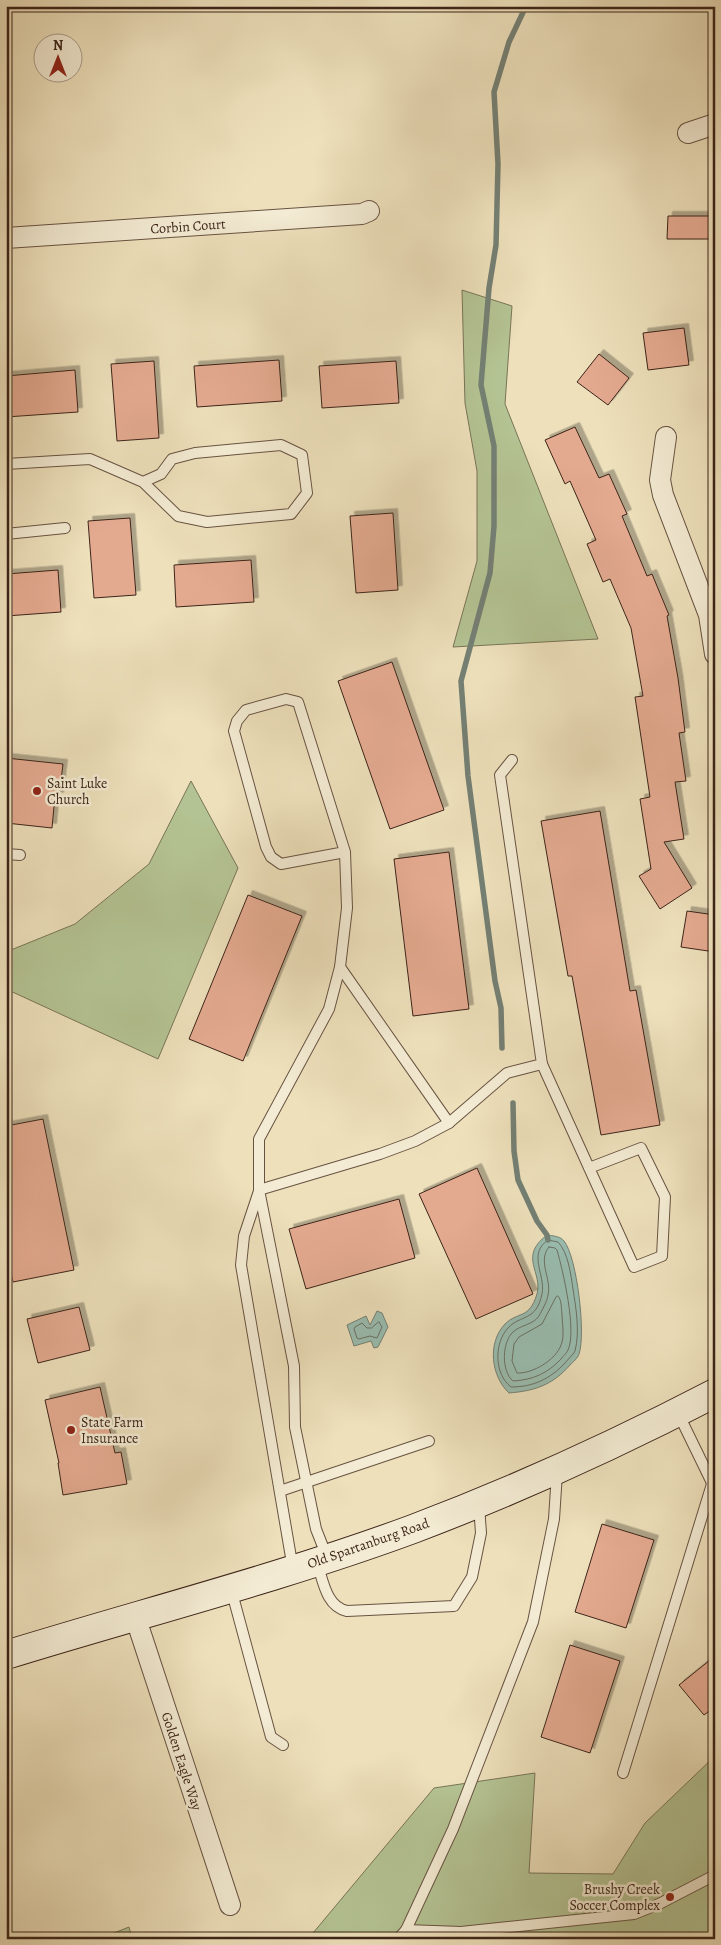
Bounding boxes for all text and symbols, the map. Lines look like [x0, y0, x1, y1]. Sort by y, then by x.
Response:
north arrow [32, 32, 82, 82]
text: N [53, 36, 63, 55]
street label: Corbin Court [150, 214, 227, 239]
place label: Saint Luke Church [47, 774, 107, 809]
marker: Saint Luke Church [31, 785, 43, 797]
place label: State Farm Insurance [81, 1413, 144, 1448]
marker: State Farm Insurance [65, 1424, 77, 1436]
street label: Old Spartanburg Road [305, 1514, 432, 1573]
street label: Golden Eagle Way [157, 1710, 207, 1813]
place label: Brushy Creek Soccer Complex [569, 1880, 660, 1915]
marker: Brushy Creek Soccer Complex [664, 1891, 676, 1903]

